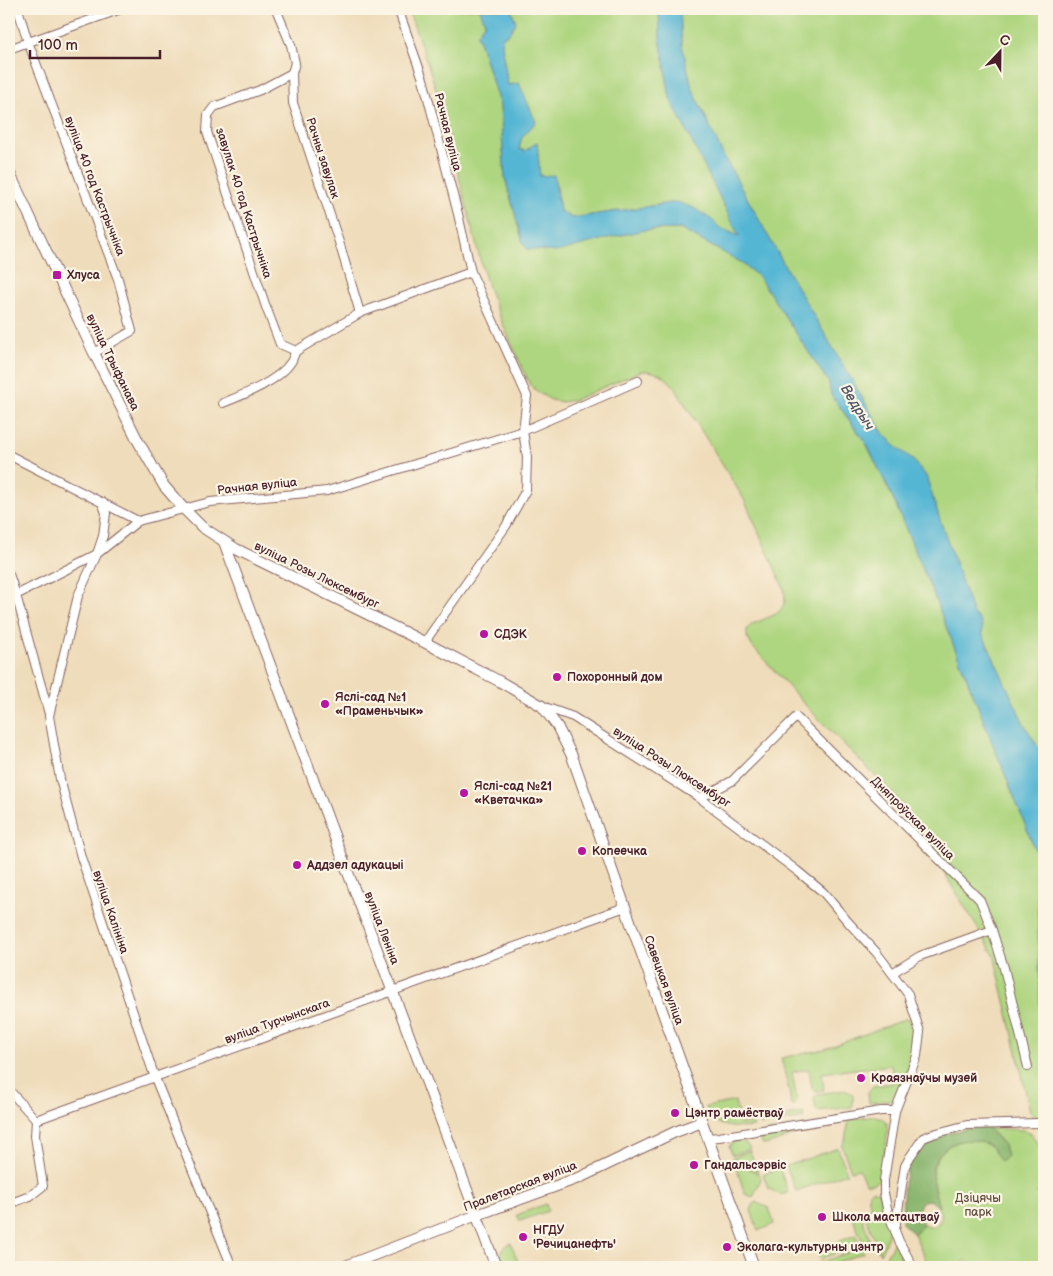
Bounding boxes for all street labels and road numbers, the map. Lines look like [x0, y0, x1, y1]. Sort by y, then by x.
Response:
street label: Рачная вуліца [431, 91, 465, 173]
street label: вуліца 40 год Кастрычніка [61, 114, 128, 258]
street label: Рачны завулак [302, 116, 343, 201]
street label: завулак 40 год Кастрычніка [212, 126, 275, 280]
street label: вуліца Трыфанава [83, 311, 142, 413]
street label: Рачная вуліца [216, 475, 298, 498]
street label: вуліца Розы Люксембург [252, 539, 382, 612]
street label: вуліца Розы Люксембург [610, 724, 734, 811]
street label: Дняпроўская вуліца [868, 773, 958, 863]
street label: вуліца Калініна [89, 868, 132, 956]
street label: вуліца Леніна [361, 890, 402, 967]
street label: Савецкая вуліца [640, 933, 687, 1027]
street label: вуліца Турчынскага [223, 996, 332, 1047]
street label: Пралетарская вуліца [461, 1158, 579, 1215]

